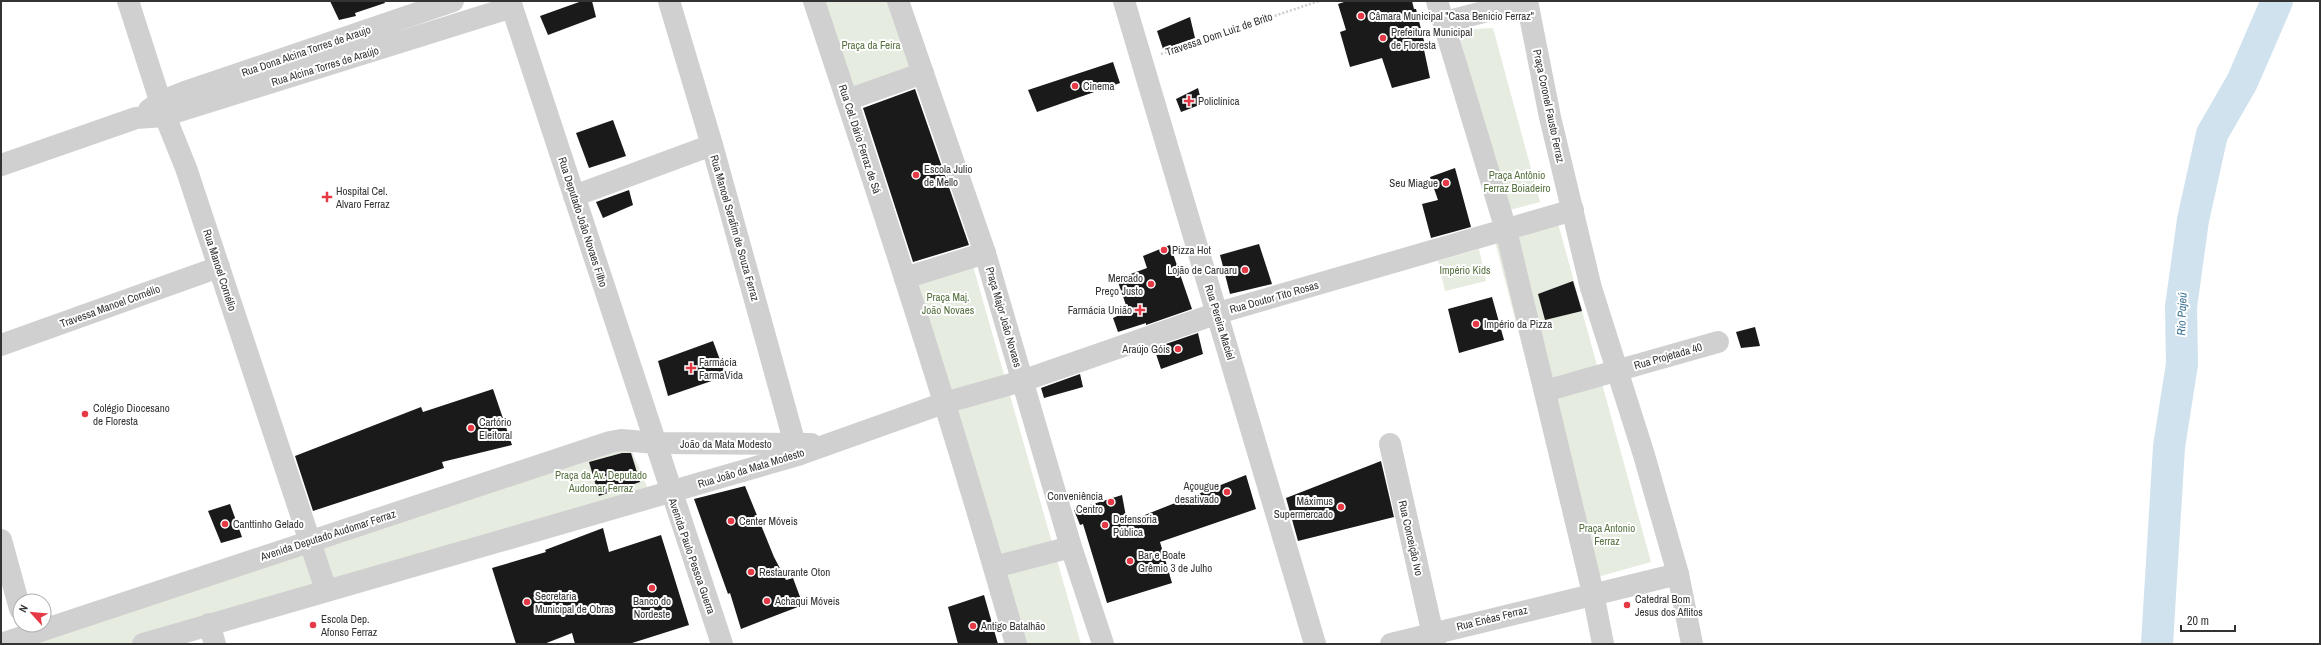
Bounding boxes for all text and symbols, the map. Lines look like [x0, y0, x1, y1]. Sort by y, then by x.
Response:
street label: Travessa Dom Luiz de Brito [1164, 9, 1274, 59]
place label: Câmara Municipal "Casa Benicio Ferraz" [1369, 9, 1534, 23]
marker: Câmara Municipal "Casa Benicio Ferraz" [1356, 11, 1366, 21]
street label: Rua Dona Alcina Torres de Araujo [240, 22, 372, 80]
place label: Prefeitura Municipal de Floresta [1391, 25, 1472, 52]
marker: Prefeitura Municipal de Floresta [1378, 33, 1388, 43]
park label: Praça da Feira [841, 38, 901, 52]
street label: Rua Alcina Torres de Araújo [270, 43, 380, 89]
street label: Praça Coronel Fausto Ferraz [1530, 48, 1568, 164]
place label: Cinema [1083, 79, 1115, 93]
marker: Cinema [1070, 81, 1080, 91]
street label: Rua Cel. Dário Ferraz de Sá [836, 83, 884, 195]
place label: Policlínica [1198, 94, 1240, 108]
marker: Policlínica [1183, 95, 1195, 107]
street label: Rua Manoel Serafim de Souza Ferraz [707, 153, 763, 303]
street label: Rua Deputado João Novaes Filho [555, 155, 611, 289]
place label: Escola Julio de Mello [924, 162, 973, 189]
park label: Praça Antônio Ferraz Boiadeiro [1483, 168, 1551, 195]
marker: Escola Julio de Mello [911, 170, 921, 180]
place label: Seu Miague [1389, 176, 1438, 190]
marker: Seu Miague [1441, 178, 1451, 188]
place label: Hospital Cel. Alvaro Ferraz [335, 184, 390, 211]
marker: Hospital Cel. Alvaro Ferraz [321, 191, 333, 203]
street label: Rua Manoel Cornélio [200, 227, 240, 313]
place label: Pizza Hot [1172, 243, 1212, 257]
marker: Pizza Hot [1159, 245, 1169, 255]
place label: Lojão de Caruaru [1167, 263, 1237, 277]
park label: Império Kids [1439, 263, 1491, 277]
street label: Praça Major João Novaes [983, 265, 1025, 369]
marker: Lojão de Caruaru [1240, 265, 1250, 275]
place label: Mercado Preço Justo [1095, 271, 1143, 298]
street label: Rua Doutor Tito Rosas [1228, 277, 1321, 316]
marker: Mercado Preço Justo [1146, 279, 1156, 289]
street label: Travessa Manoel Cornélio [58, 281, 162, 331]
street label: Rua Pereira Maciel [1202, 283, 1238, 361]
park label: Praça Maj. João Novaes [922, 290, 975, 317]
water label: Rio Pajeú [2173, 292, 2191, 336]
place label: Farmácia União [1068, 303, 1132, 317]
marker: Farmácia União [1135, 305, 1145, 315]
place label: Império da Pizza [1484, 317, 1552, 331]
marker: Império da Pizza [1471, 319, 1481, 329]
street label: Rua Projetada 40 [1632, 340, 1704, 372]
place label: Araújo Góis [1121, 342, 1170, 356]
marker: Araújo Góis [1173, 344, 1183, 354]
place label: Farmácia FarmaVida [699, 355, 743, 382]
marker: Farmácia FarmaVida [686, 363, 696, 373]
place label: Colégio Diocesano de Floresta [93, 401, 170, 428]
marker: Colégio Diocesano de Floresta [80, 409, 90, 419]
place label: Cartório Eleitoral [479, 415, 512, 442]
marker: Cartório Eleitoral [466, 423, 476, 433]
street label: João da Mata Modesto [680, 437, 772, 451]
street label: Rua João da Mata Modesto [696, 445, 806, 491]
park label: Praça da Av. Deputado Audomar Ferraz [555, 468, 647, 495]
place label: Açougue desativado [1175, 479, 1219, 506]
marker: Açougue desativado [1222, 487, 1232, 497]
place label: Conveniência Centro [1047, 489, 1103, 516]
place label: Máximus Supermercado [1274, 494, 1333, 521]
street label: Avenida Paulo Pessoa Guerra [665, 495, 718, 616]
marker: Conveniência Centro [1106, 497, 1116, 507]
street label: Rua Conceição Ivo [1396, 499, 1426, 577]
marker: Máximus Supermercado [1336, 502, 1346, 512]
street label: Avenida Deputado Audomar Ferraz [258, 506, 398, 564]
place label: Defensoria Pública [1113, 512, 1157, 539]
place label: Center Móveis [739, 514, 798, 528]
marker: Center Móveis [726, 516, 736, 526]
place label: Canttinho Gelado [233, 517, 304, 531]
marker: Canttinho Gelado [220, 519, 230, 529]
marker: Defensoria Pública [1100, 520, 1110, 530]
park label: Praça Antonio Ferraz [1579, 521, 1635, 548]
place label: Bar e Boate Grêmio 3 de Julho [1138, 548, 1212, 575]
marker: Bar e Boate Grêmio 3 de Julho [1125, 556, 1135, 566]
place label: Restaurante Oton [759, 565, 830, 579]
marker: Restaurante Oton [746, 567, 756, 577]
marker: Banco do Nordeste [647, 583, 657, 593]
place label: Secretaria Municipal de Obras [535, 589, 614, 616]
place label: Catedral Bom Jesus dos Aflitos [1635, 592, 1703, 619]
north arrow [12, 593, 52, 633]
place label: Banco do Nordeste [633, 594, 671, 621]
place label: Achaqui Móveis [774, 594, 840, 608]
marker: Achaqui Móveis [762, 596, 772, 606]
marker: Secretaria Municipal de Obras [522, 597, 532, 607]
marker: Catedral Bom Jesus dos Aflitos [1622, 600, 1632, 610]
text: N [15, 602, 31, 615]
street label: Rua Enéas Ferraz [1455, 602, 1529, 634]
scale bar [2181, 607, 2235, 633]
place label: Escola Dep. Afonso Ferraz [320, 612, 378, 639]
text: 20 m [2187, 613, 2209, 629]
place label: Antigo Batalhão [980, 619, 1045, 633]
marker: Escola Dep. Afonso Ferraz [308, 620, 318, 630]
marker: Antigo Batalhão [968, 621, 978, 631]

